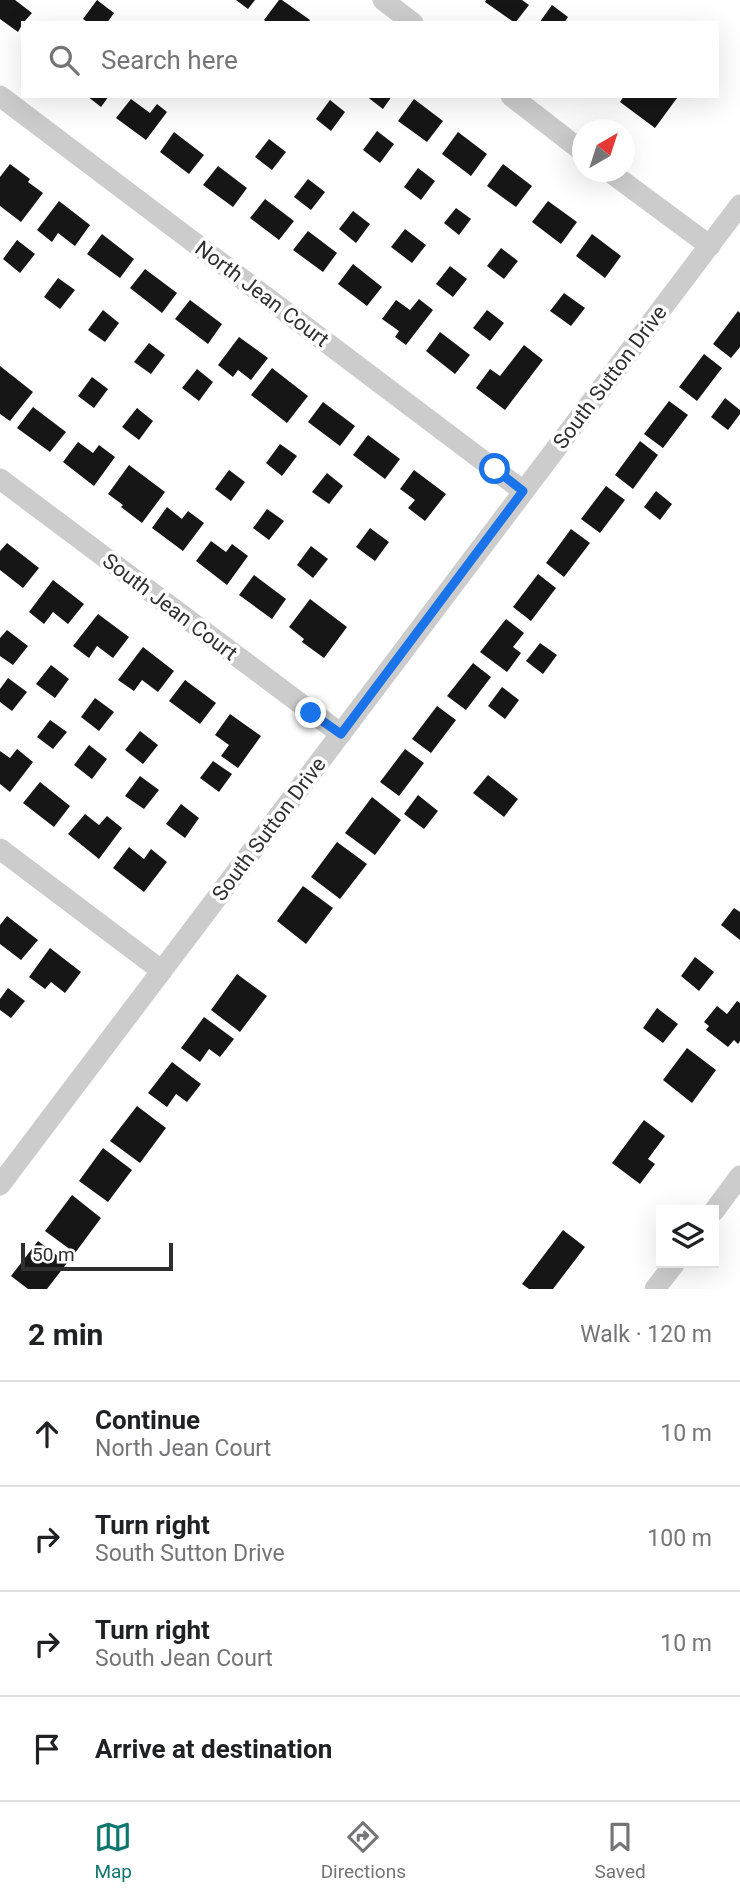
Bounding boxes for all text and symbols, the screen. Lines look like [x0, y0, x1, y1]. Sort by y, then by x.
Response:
search box [21, 21, 719, 98]
icon: search [45, 41, 83, 79]
text: Search here [101, 45, 238, 75]
north arrow [572, 119, 635, 182]
street label: North Jean Court [191, 236, 334, 352]
street label: South Sutton Drive [548, 301, 672, 453]
route start [479, 453, 510, 484]
street label: South Jean Court [98, 549, 242, 666]
route end [295, 697, 326, 728]
street label: South Sutton Drive [207, 753, 331, 905]
map controls [656, 1205, 719, 1268]
button: layers [656, 1205, 719, 1268]
scale bar [21, 1240, 173, 1272]
text: 50 m [32, 1243, 75, 1266]
text: 2 min [28, 1317, 103, 1352]
text: Walk · 120 m [580, 1321, 712, 1348]
text: Continue [95, 1405, 200, 1435]
icon: ahead [28, 1415, 66, 1453]
text: 10 m [660, 1420, 712, 1447]
text: North Jean Court [95, 1435, 271, 1462]
text: Turn right [95, 1510, 210, 1540]
icon: right [28, 1520, 66, 1558]
text: 100 m [647, 1525, 712, 1552]
text: South Sutton Drive [95, 1540, 285, 1567]
text: Turn right [95, 1615, 210, 1645]
icon: right [28, 1625, 66, 1663]
text: 10 m [660, 1630, 712, 1657]
text: South Jean Court [95, 1645, 273, 1672]
icon: arrive [28, 1730, 66, 1768]
text: Arrive at destination [95, 1734, 332, 1764]
tab: Map [94, 1818, 132, 1883]
tab: Directions [321, 1818, 406, 1883]
tab: Saved [594, 1818, 646, 1883]

